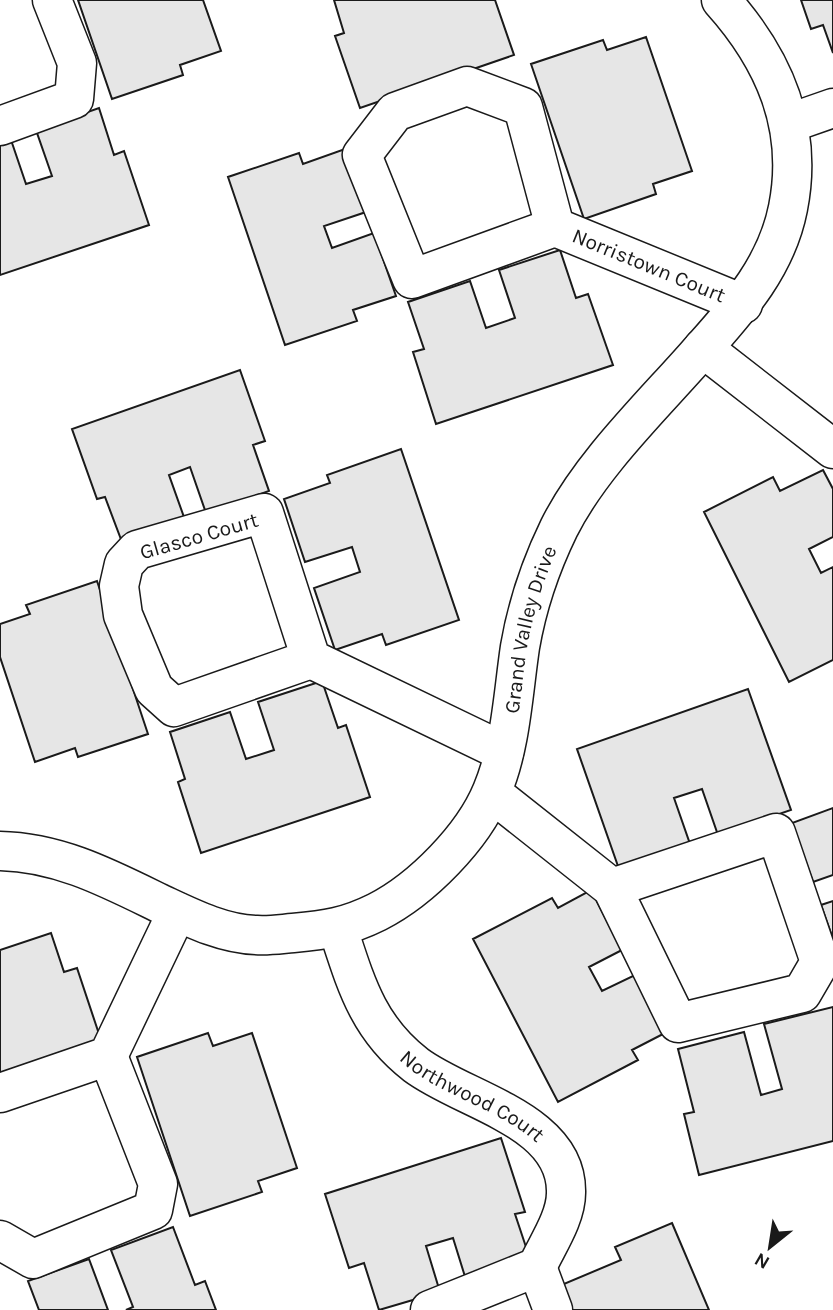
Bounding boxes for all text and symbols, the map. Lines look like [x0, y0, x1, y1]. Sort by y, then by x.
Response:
street label: Norristown Court [569, 223, 729, 307]
street label: Glasco Court [137, 508, 261, 564]
street label: Grand Valley Drive [500, 542, 561, 715]
street label: Northwood Court [395, 1045, 549, 1147]
north arrow [735, 1212, 805, 1282]
text: N [751, 1248, 773, 1274]

